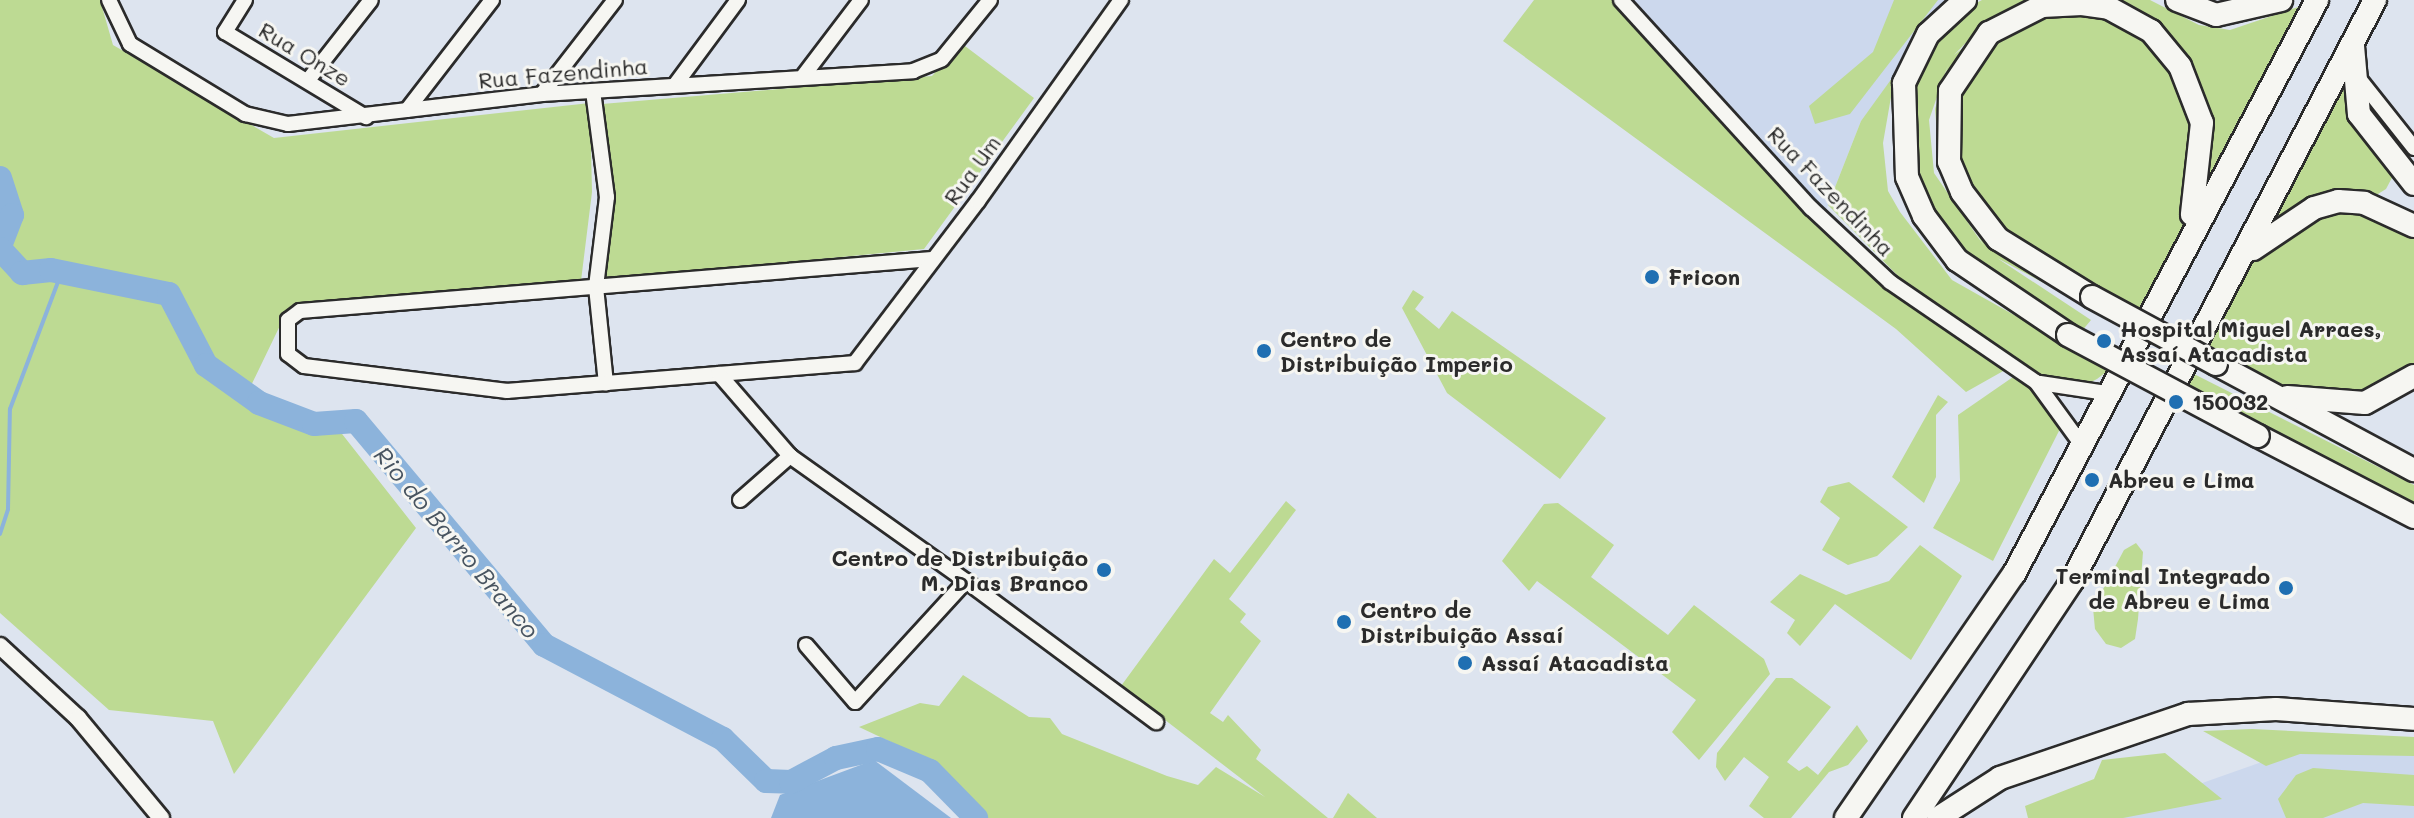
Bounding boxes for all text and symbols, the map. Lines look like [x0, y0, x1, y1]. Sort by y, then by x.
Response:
street label: Rua Onze [254, 16, 356, 92]
street label: Rua Fazendinha [477, 52, 649, 94]
street label: Rua Fazendinha [1762, 121, 1900, 261]
street label: Rua Um [938, 130, 1006, 210]
place label: Fricon [1668, 264, 1740, 290]
marker: Fricon [1643, 268, 1661, 286]
place label: Hospital Miguel Arraes, Assaí Atacadista [2120, 315, 2381, 366]
place label: Centro de Distribuição Imperio [1280, 325, 1513, 376]
marker: Hospital Miguel Arraes, Assaí Atacadista [2095, 332, 2113, 350]
marker: Centro de Distribuição Imperio [1255, 342, 1273, 360]
place label: 150032 [2192, 389, 2268, 415]
marker: 150032 [2167, 393, 2185, 411]
water label: Rio do Barro Branco [368, 440, 546, 644]
place label: Abreu e Lima [2108, 467, 2255, 493]
marker: Abreu e Lima [2083, 471, 2101, 489]
place label: Centro de Distribuição M. Dias Branco [831, 544, 1088, 596]
marker: Centro de Distribuição M. Dias Branco [1095, 561, 1113, 579]
place label: Terminal Integrado de Abreu e Lima [2055, 562, 2270, 614]
marker: Terminal Integrado de Abreu e Lima [2277, 579, 2295, 597]
place label: Centro de Distribuição Assaí [1360, 596, 1564, 648]
marker: Centro de Distribuição Assaí [1335, 613, 1353, 631]
place label: Assaí Atacadista [1481, 650, 1669, 676]
marker: Assaí Atacadista [1456, 654, 1474, 672]

